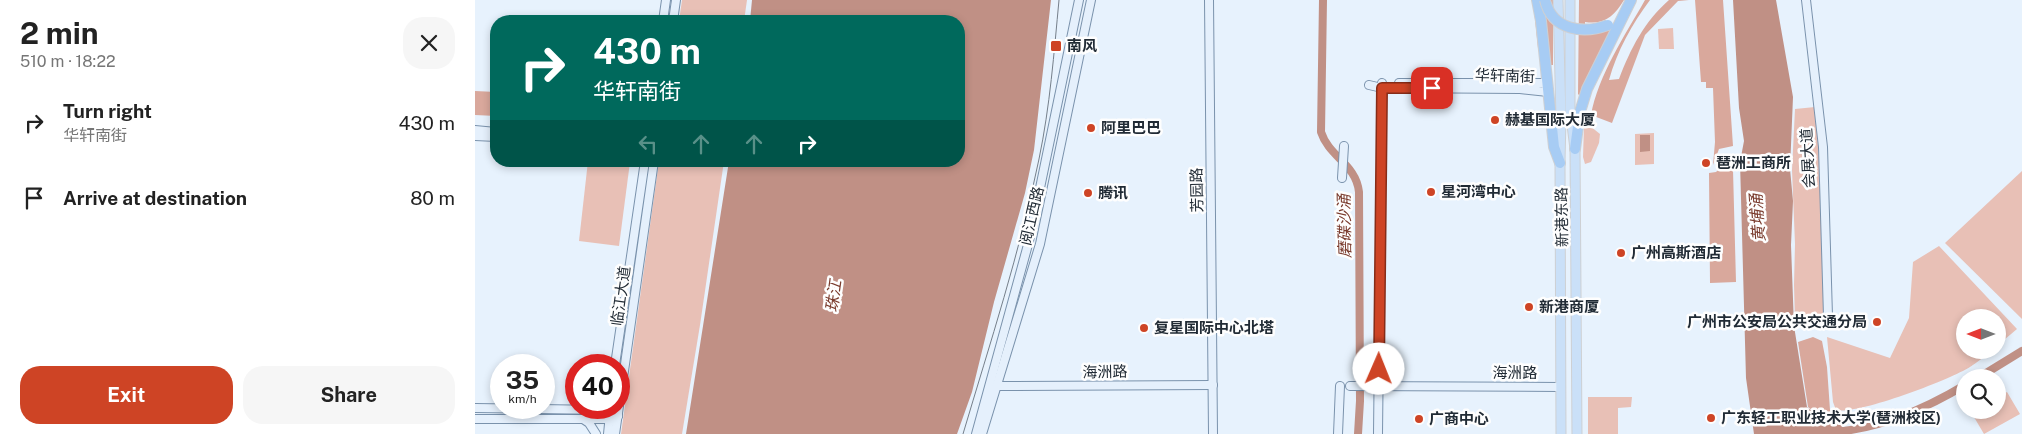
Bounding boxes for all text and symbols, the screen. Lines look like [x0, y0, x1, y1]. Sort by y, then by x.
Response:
text: 2 min [20, 15, 99, 51]
button: close [403, 17, 455, 69]
text: 430 m [593, 31, 701, 72]
icon: right [510, 35, 575, 100]
place label: 南风 [1067, 37, 1097, 54]
marker: 南风 [1049, 39, 1063, 53]
text: 510 m · 18:22 [20, 52, 116, 71]
street label: 华轩南街 [1475, 66, 1535, 85]
pin [1411, 67, 1453, 109]
icon: arrive [1418, 74, 1446, 102]
text: 华轩南街 [593, 78, 681, 104]
text: Turn right [63, 100, 152, 122]
icon: right [20, 109, 48, 137]
place label: 赫基国际大厦 [1505, 111, 1595, 128]
text: 430 m [399, 112, 455, 134]
marker: 赫基国际大厦 [1489, 114, 1501, 126]
place label: 阿里巴巴 [1101, 119, 1161, 136]
marker: 阿里巴巴 [1085, 122, 1097, 134]
text: 华轩南街 [63, 126, 127, 145]
street label: 会展大道 [1797, 128, 1818, 188]
icon: left [634, 130, 662, 158]
icon: ahead [687, 130, 715, 158]
icon: ahead [740, 130, 768, 158]
icon: right [793, 130, 821, 158]
place label: 琶洲工商所 [1716, 154, 1791, 171]
marker: 琶洲工商所 [1700, 157, 1712, 169]
street label: 芳园路 [1188, 167, 1205, 213]
place label: 星河湾中心 [1441, 183, 1516, 200]
icon: arrive [20, 184, 48, 212]
place label: 腾讯 [1098, 184, 1128, 201]
street label: 阅江西路 [1016, 185, 1047, 247]
marker: 星河湾中心 [1425, 186, 1437, 198]
text: Arrive at destination [63, 187, 247, 209]
text: 80 m [410, 187, 455, 209]
marker: 腾讯 [1082, 187, 1094, 199]
street label: 新港东路 [1552, 187, 1571, 247]
water label: 黄埔涌 [1746, 191, 1769, 243]
water label: 磨碟沙涌 [1334, 192, 1355, 258]
place label: 广州高斯酒店 [1631, 244, 1721, 261]
marker: 广州高斯酒店 [1615, 247, 1627, 259]
street label: 临江大道 [608, 265, 633, 327]
water label: 珠江 [822, 277, 845, 313]
place label: 新港商厦 [1539, 298, 1599, 315]
marker: 新港商厦 [1523, 301, 1535, 313]
north arrow [1956, 309, 2006, 359]
map controls [1956, 309, 2006, 419]
place label: 广州市公安局公共交通分局 [1687, 313, 1867, 330]
marker: 广州市公安局公共交通分局 [1871, 316, 1883, 328]
place label: 复星国际中心北塔 [1154, 319, 1274, 336]
marker: 复星国际中心北塔 [1138, 322, 1150, 334]
position arrow [1352, 342, 1404, 394]
speed limit sign: 40 [565, 354, 630, 419]
street label: 海洲路 [1082, 363, 1128, 380]
street label: 海洲路 [1492, 364, 1538, 381]
text: 35 [506, 365, 539, 395]
button: Exit [20, 366, 233, 424]
button: Share [243, 366, 455, 424]
button: search [1956, 369, 2006, 419]
text: km/h [508, 392, 537, 406]
place label: 广东轻工职业技术大学(琶洲校区) [1721, 409, 1941, 426]
place label: 广商中心 [1429, 410, 1489, 427]
marker: 广东轻工职业技术大学(琶洲校区) [1705, 412, 1717, 424]
marker: 广商中心 [1413, 413, 1425, 425]

